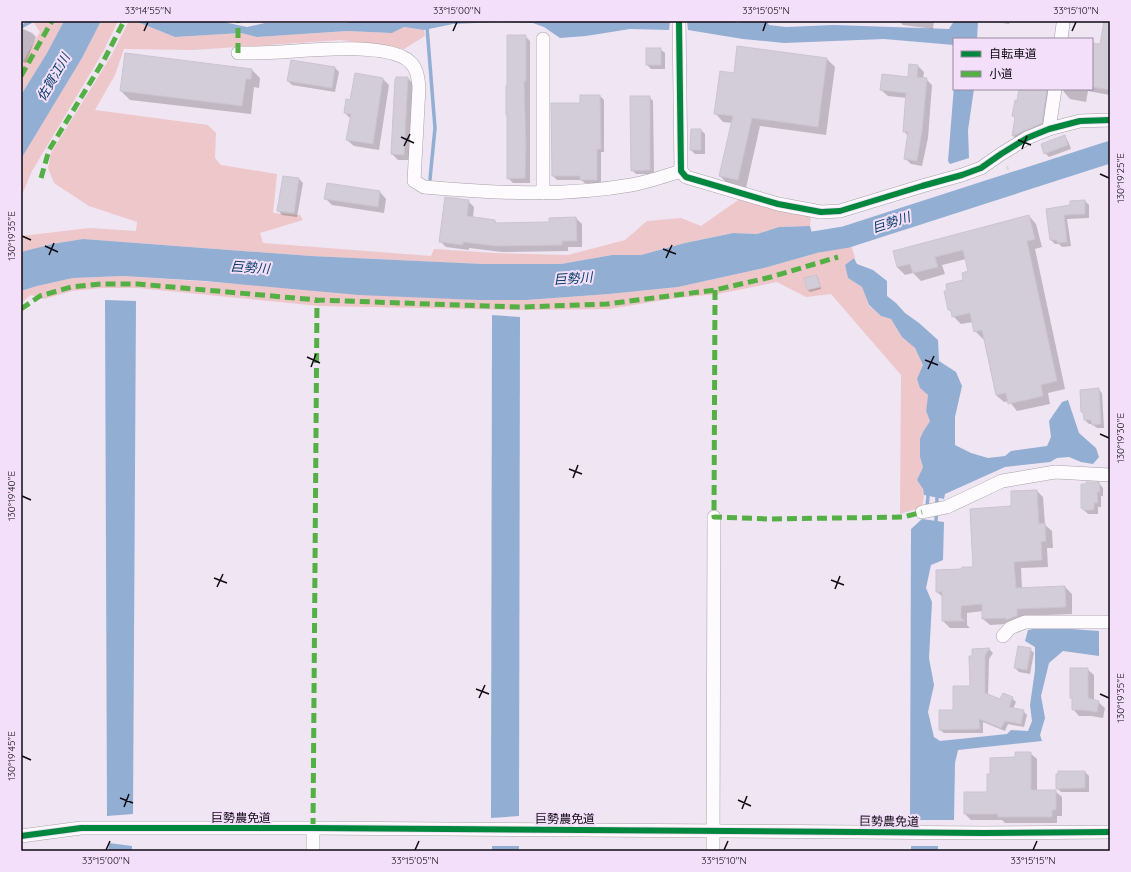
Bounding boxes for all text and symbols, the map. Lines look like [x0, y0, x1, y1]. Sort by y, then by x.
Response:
text: 33°14'55"N [125, 4, 171, 17]
text: 33°15'00"N [433, 4, 481, 17]
text: 33°15'05"N [742, 4, 790, 17]
text: 33°15'10"N [1053, 4, 1099, 17]
legend [953, 38, 1093, 90]
text: 自転車道 [989, 46, 1037, 61]
water label: 佐賀江川 [33, 49, 74, 104]
text: 小道 [989, 66, 1013, 81]
text: 130°19'25"E [1114, 153, 1127, 203]
water label: 巨勢川 [870, 208, 914, 236]
text: 130°19'35"E [5, 211, 18, 261]
water label: 巨勢川 [230, 258, 272, 276]
water label: 巨勢川 [553, 269, 595, 287]
text: 130°19'30"E [1114, 413, 1127, 463]
text: 130°19'40"E [5, 471, 18, 521]
text: 130°19'35"E [1114, 673, 1127, 723]
text: 130°19'45"E [5, 731, 18, 781]
street label: 巨勢農免道 [211, 810, 271, 825]
street label: 巨勢農免道 [535, 811, 595, 826]
street label: 巨勢農免道 [859, 813, 919, 829]
text: 33°15'00"N [82, 854, 130, 867]
text: 33°15'05"N [391, 854, 439, 867]
text: 33°15'10"N [701, 854, 747, 867]
text: 33°15'15"N [1010, 854, 1056, 867]

